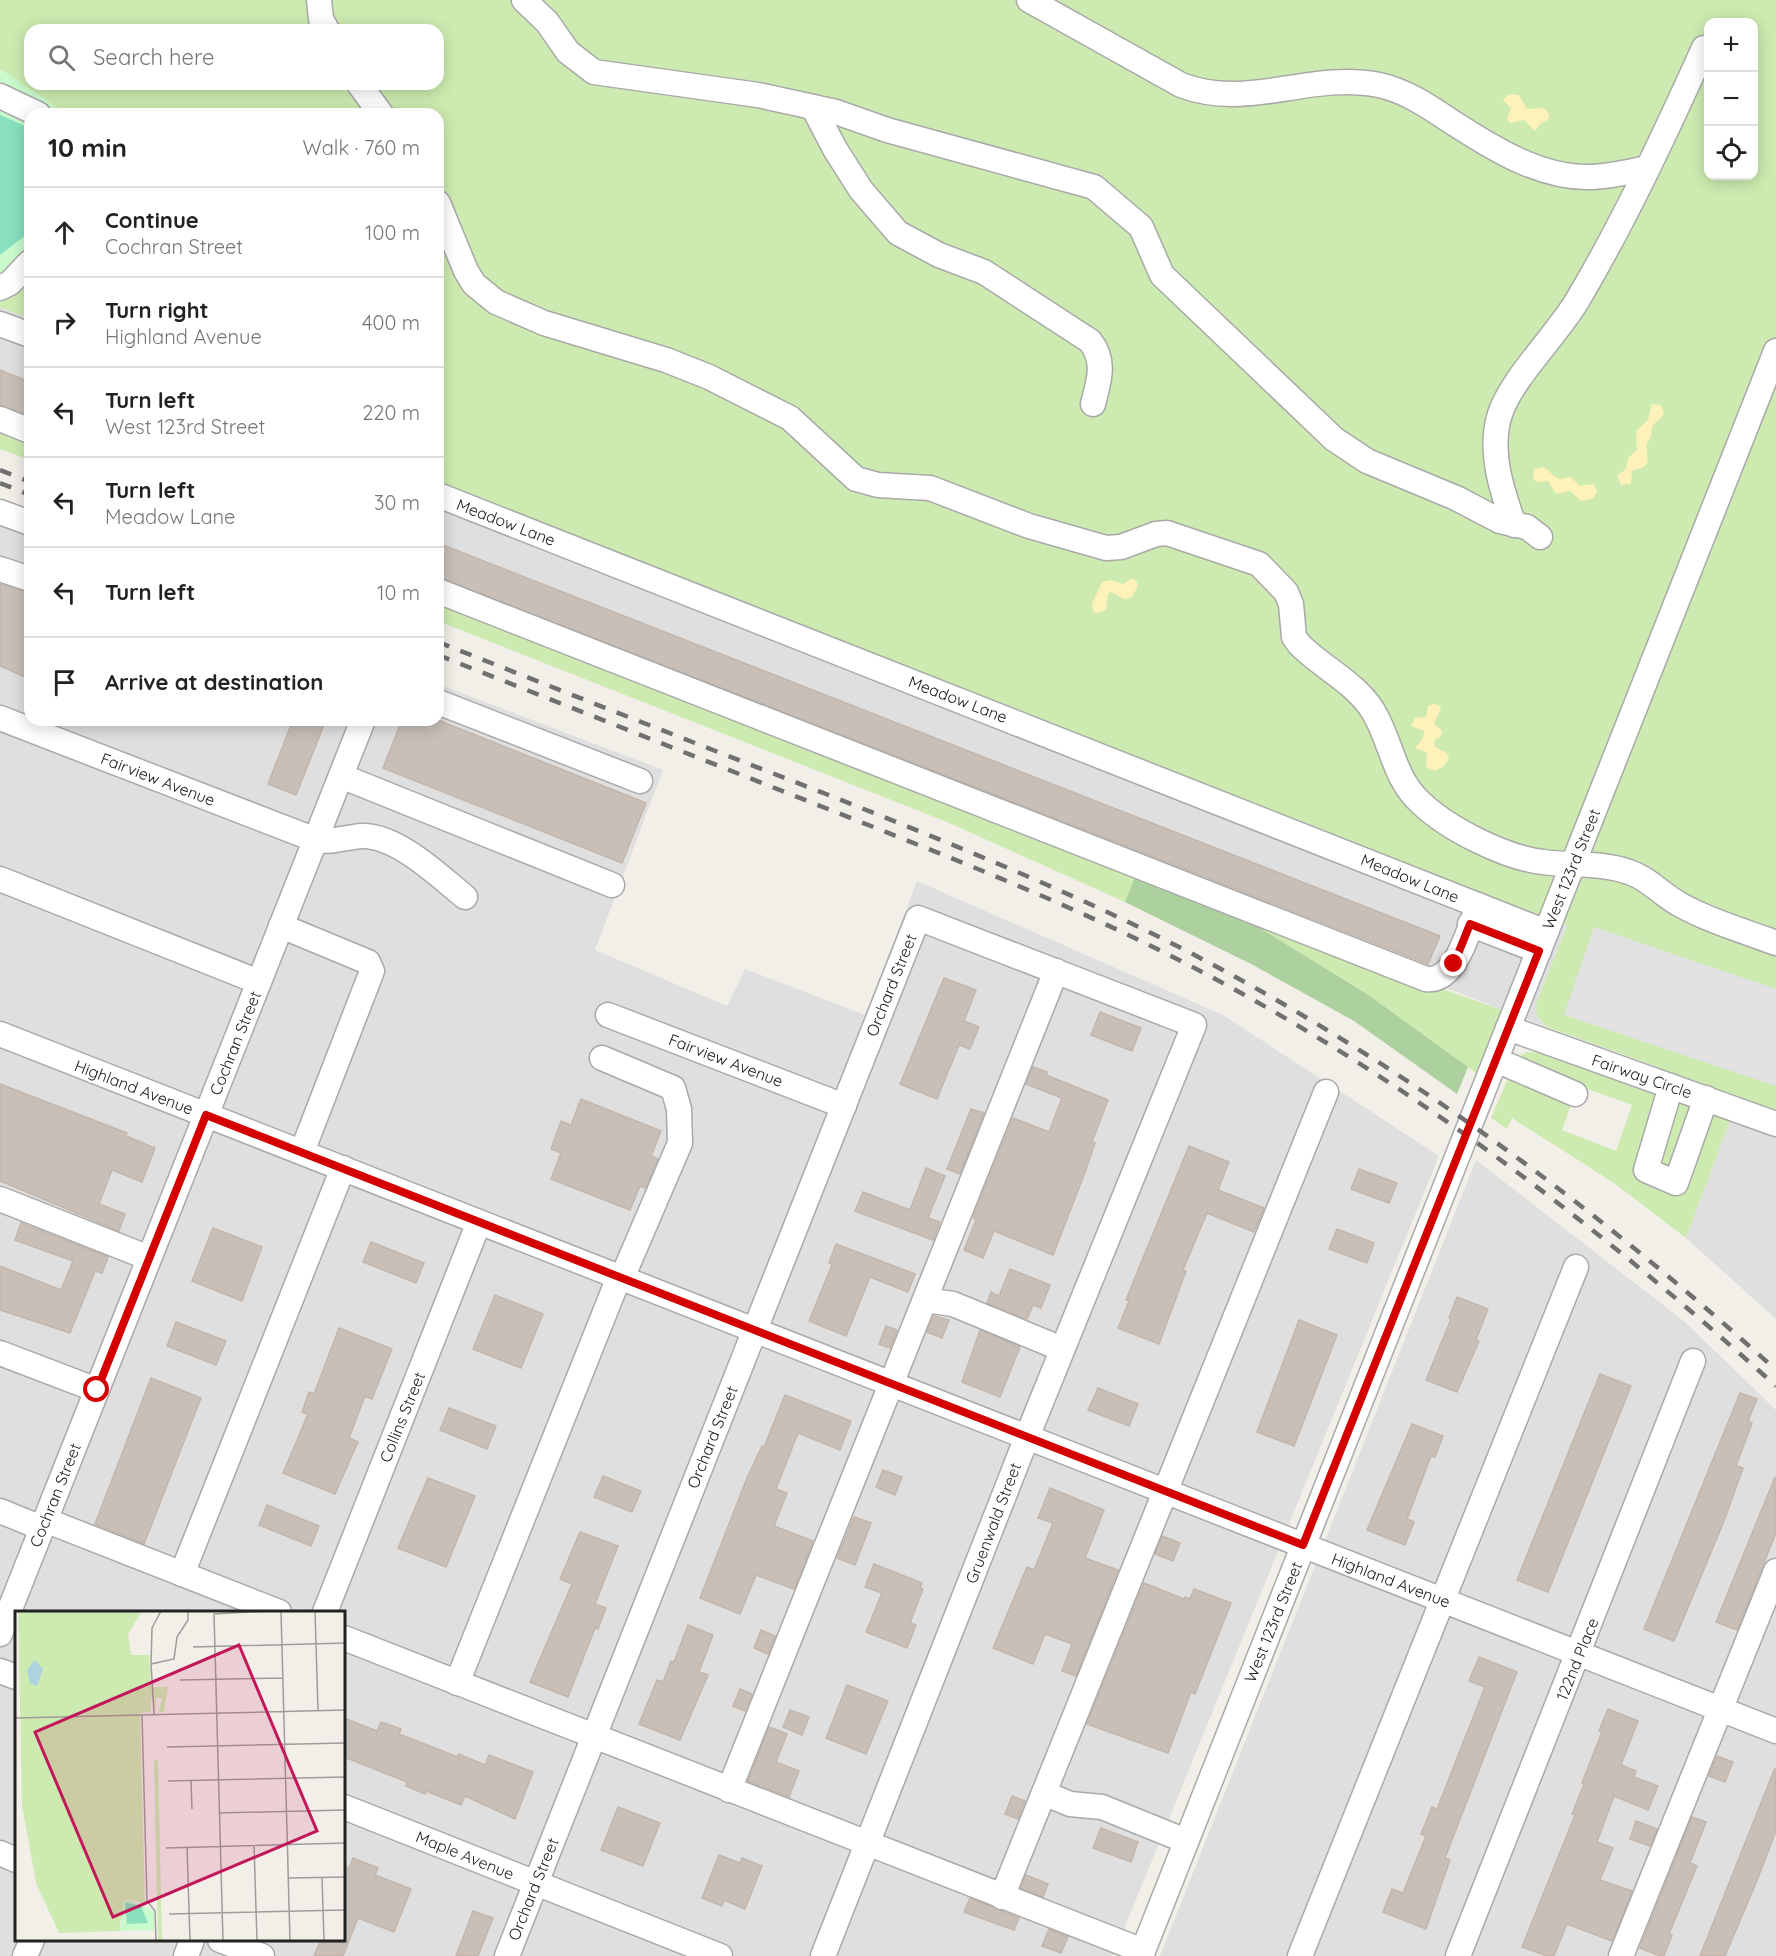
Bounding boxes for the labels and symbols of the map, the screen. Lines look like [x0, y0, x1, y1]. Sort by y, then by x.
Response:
street label: Meadow Lane [454, 494, 558, 550]
street label: Meadow Lane [906, 671, 1010, 727]
street label: Fairview Avenue [98, 748, 218, 810]
street label: West 123rd Street [1538, 806, 1604, 932]
street label: Meadow Lane [1358, 849, 1462, 907]
street label: Orchard Street [861, 931, 921, 1039]
route end [1440, 950, 1466, 976]
street label: Cochran Street [205, 988, 265, 1098]
street label: Fairview Avenue [666, 1029, 786, 1091]
street label: Fairway Circle [1589, 1050, 1695, 1102]
street label: Highland Avenue [72, 1055, 196, 1119]
street label: Collins Street [375, 1369, 429, 1465]
route start [83, 1376, 109, 1402]
street label: Orchard Street [682, 1383, 742, 1491]
street label: Cochran Street [25, 1440, 85, 1550]
street label: Gruenwald Street [961, 1460, 1025, 1586]
street label: Highland Avenue [1329, 1548, 1453, 1612]
street label: West 123rd Street [1240, 1559, 1306, 1685]
inset map [15, 1611, 345, 1941]
street label: 122nd Place [1551, 1615, 1603, 1703]
street label: Maple Avenue [413, 1826, 517, 1884]
street label: Orchard Street [503, 1835, 563, 1943]

